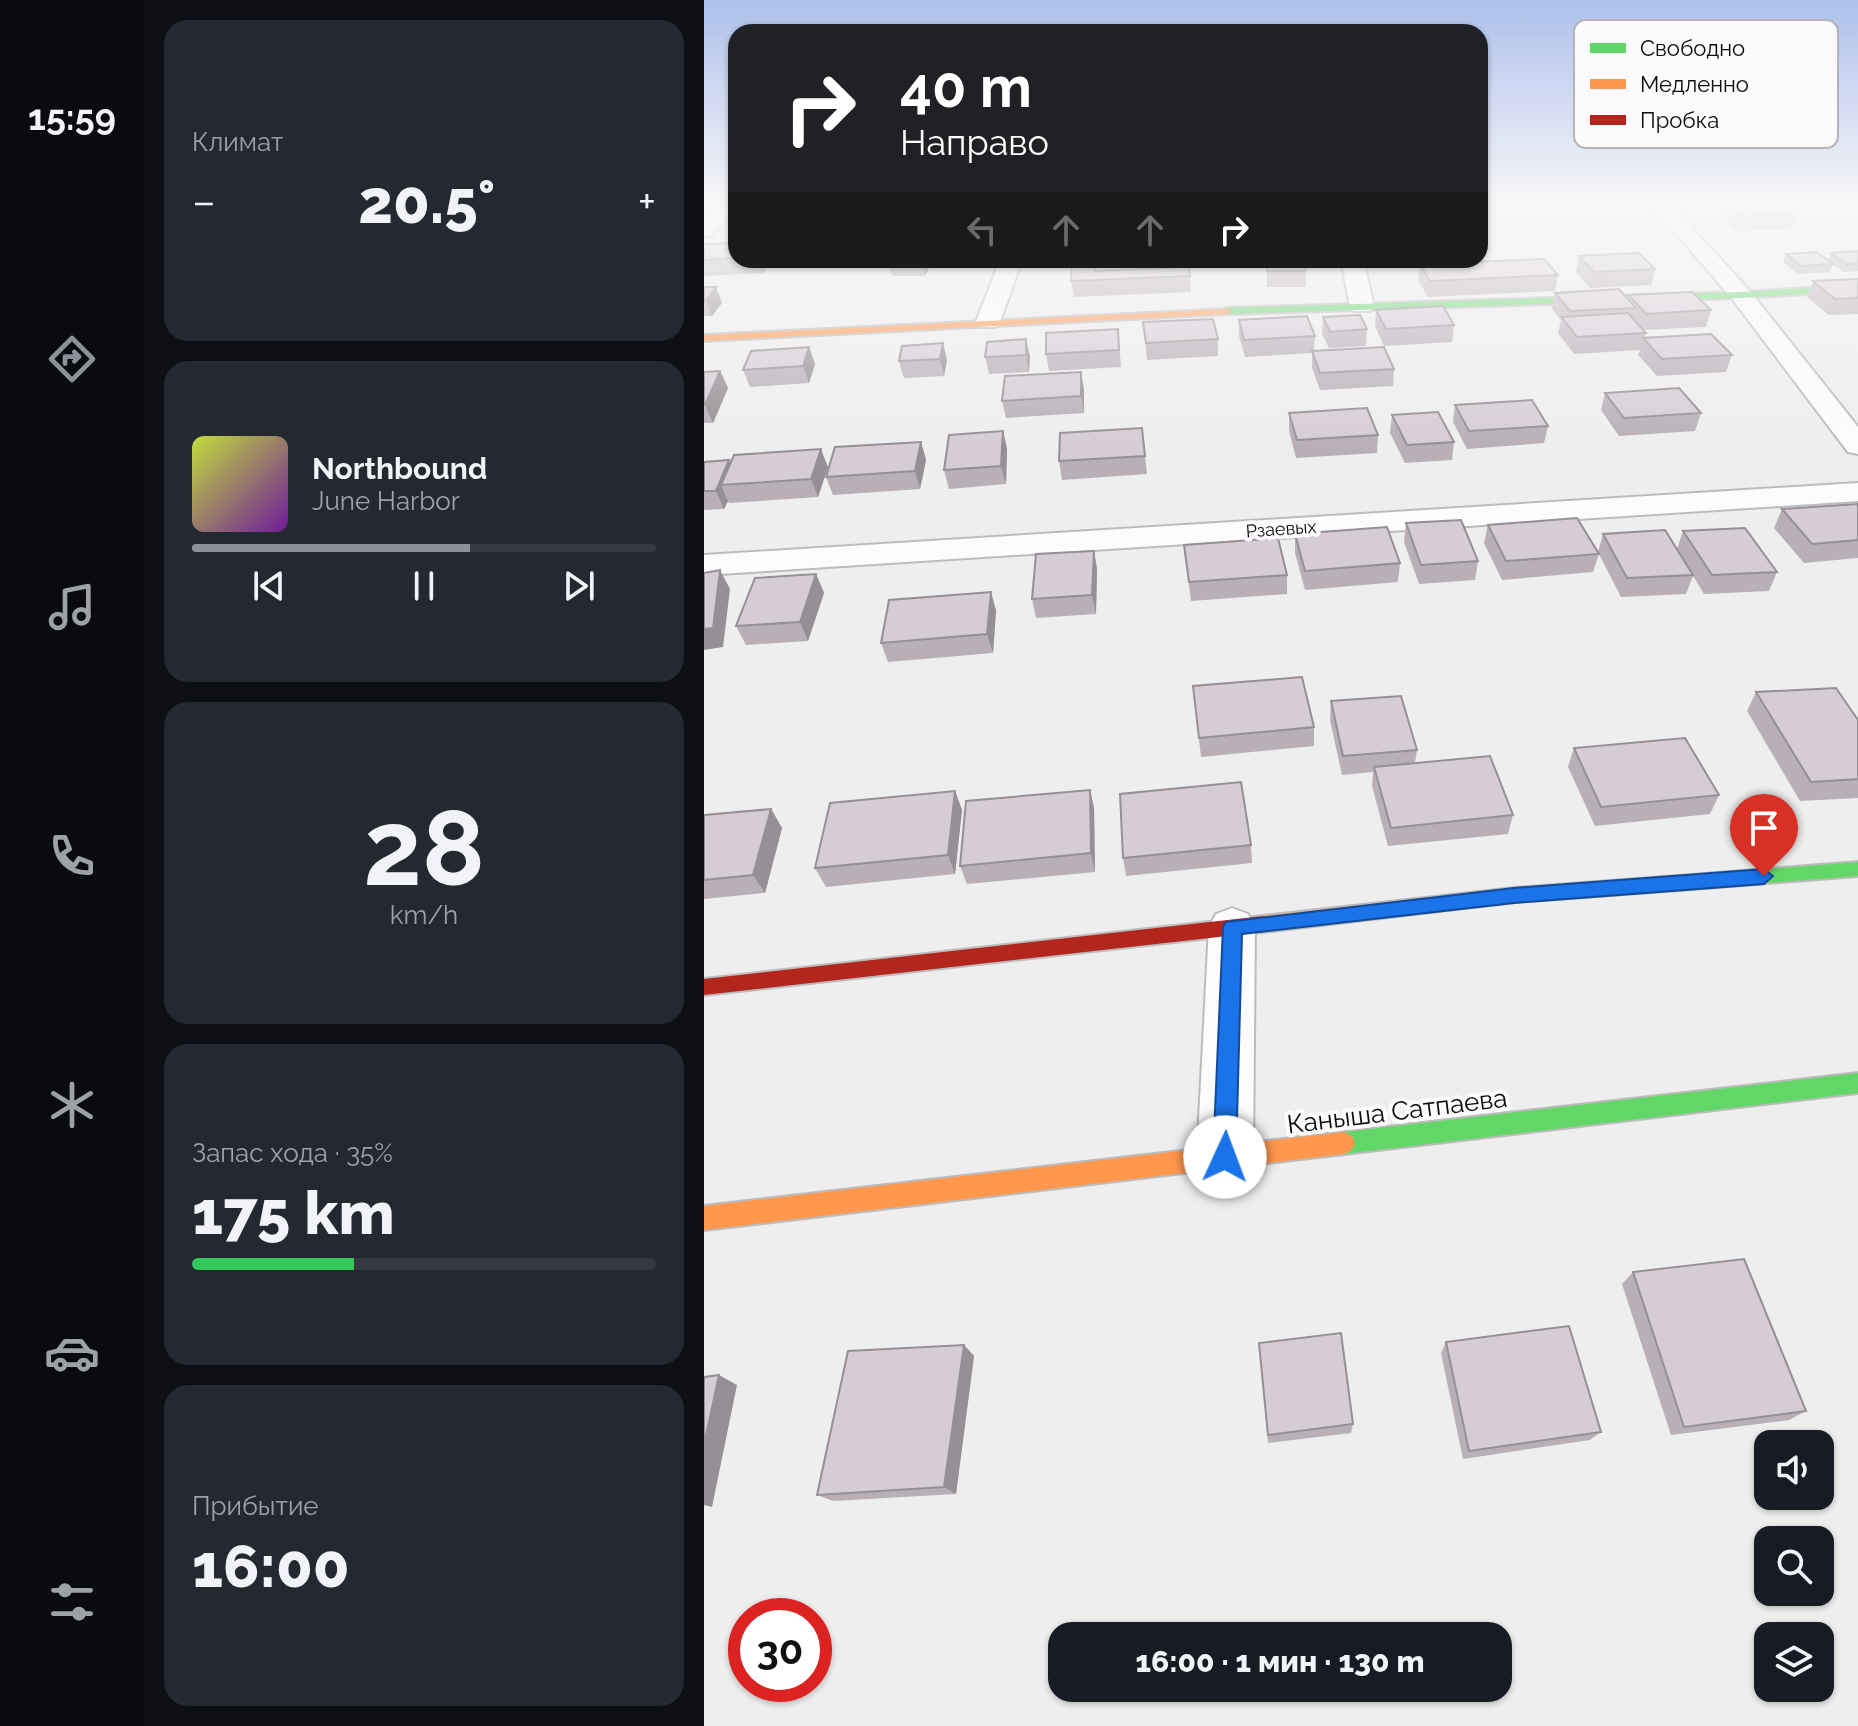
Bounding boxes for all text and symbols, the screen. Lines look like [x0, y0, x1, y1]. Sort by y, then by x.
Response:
legend [1574, 20, 1838, 148]
text: Свободно [1640, 35, 1745, 61]
text: 40 m [900, 54, 1032, 120]
icon: right [768, 56, 872, 160]
text: Медленно [1640, 71, 1749, 97]
text: 15:59 [28, 96, 116, 138]
text: Пробка [1640, 107, 1719, 133]
text: Направо [900, 121, 1049, 163]
text: Климат [192, 127, 283, 157]
text: 20.5° [358, 167, 495, 237]
text: − [192, 176, 216, 227]
text: + [638, 176, 656, 227]
icon: left [960, 208, 1004, 252]
icon: ahead [1044, 208, 1088, 252]
icon: ahead [1128, 208, 1172, 252]
icon: right [1212, 208, 1256, 252]
icon: directions [44, 331, 100, 387]
text: Northbound [312, 451, 487, 486]
text: June Harbor [312, 486, 460, 516]
street label: Рзаевых [1245, 516, 1317, 541]
icon: previous [247, 564, 291, 608]
icon: pause [402, 564, 446, 608]
icon: next [557, 564, 601, 608]
icon: music [44, 579, 100, 635]
text: 28 [363, 787, 485, 909]
pin [1730, 794, 1798, 876]
icon: arrive [1742, 806, 1786, 850]
icon: phone [44, 828, 100, 884]
text: km/h [390, 900, 458, 930]
icon: climate [44, 1077, 100, 1133]
street label: Каныша Сатпаева [1285, 1083, 1509, 1139]
position arrow [1183, 1115, 1267, 1199]
text: Запас хода · 35% [192, 1138, 393, 1168]
text: 175 km [192, 1178, 395, 1248]
icon: car [44, 1325, 100, 1381]
map controls [1754, 1430, 1834, 1702]
button: sound [1754, 1430, 1834, 1510]
text: Прибытие [192, 1491, 319, 1521]
button: search [1754, 1526, 1834, 1606]
text: 16:00 [192, 1531, 350, 1601]
icon: filters [44, 1574, 100, 1630]
speed limit sign: 30 [728, 1598, 832, 1702]
button: layers [1754, 1622, 1834, 1702]
text: 16:00 · 1 мин · 130 m [1136, 1644, 1424, 1679]

